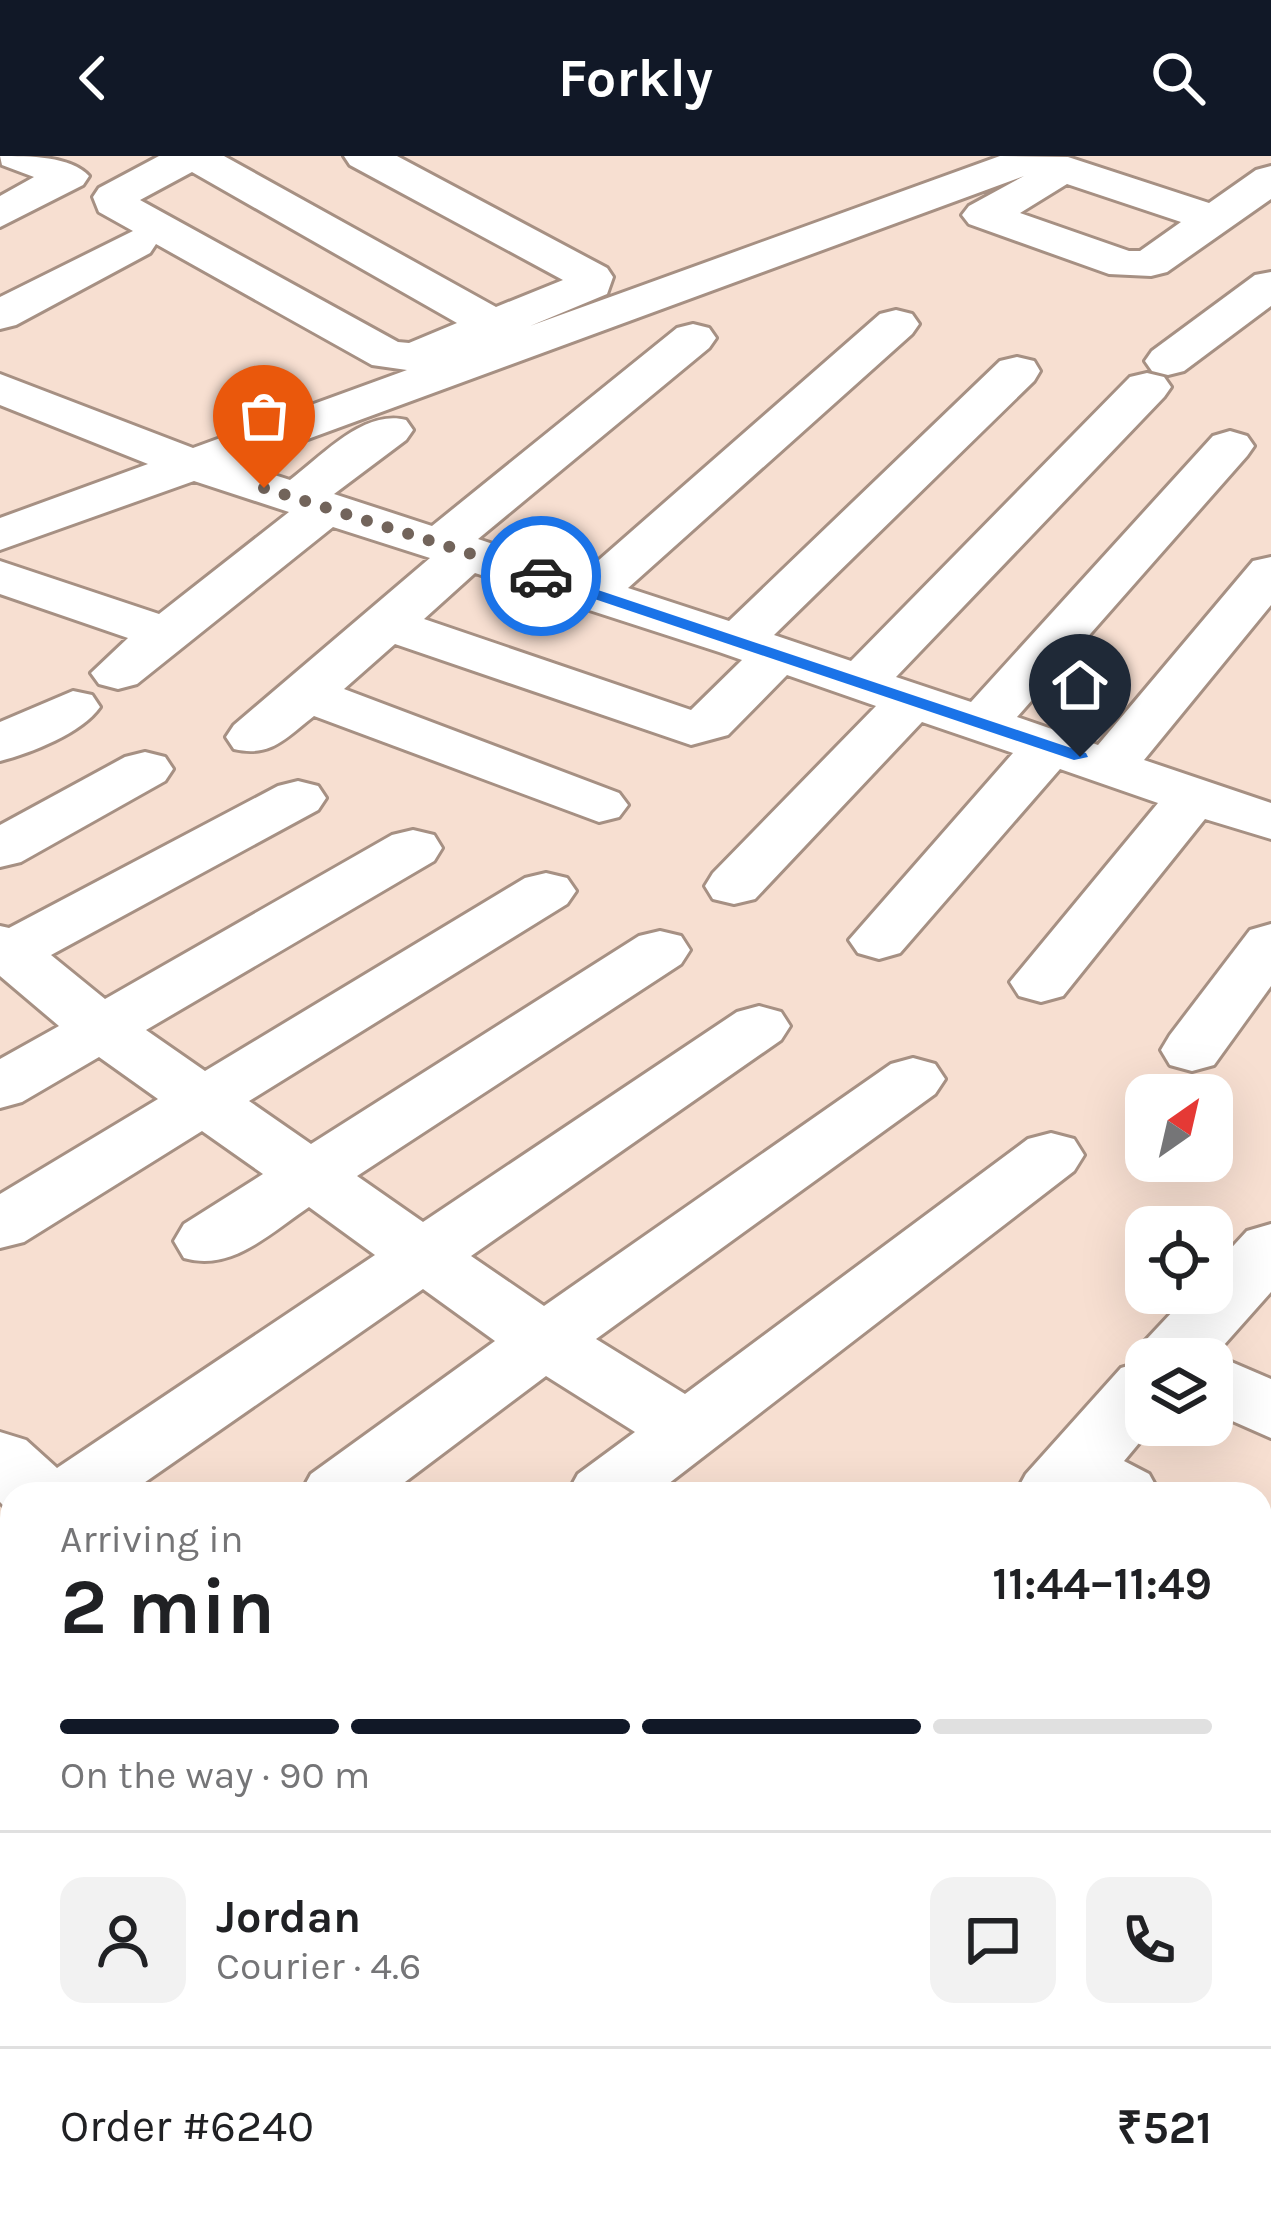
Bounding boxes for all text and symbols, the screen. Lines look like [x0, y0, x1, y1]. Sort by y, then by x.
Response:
icon: back [60, 45, 126, 111]
icon: search [1145, 45, 1211, 111]
text: Forkly [558, 46, 713, 110]
pin [213, 365, 315, 488]
icon: bag [231, 383, 297, 449]
courier [481, 516, 601, 636]
icon: car [508, 543, 574, 609]
pin [1029, 634, 1131, 757]
icon: home [1047, 652, 1113, 718]
north arrow [1125, 1074, 1233, 1182]
map controls [1125, 1074, 1233, 1446]
button: locate [1125, 1206, 1233, 1314]
button: layers [1125, 1338, 1233, 1446]
text: Arriving in [60, 1516, 243, 1562]
text: 11:44–11:49 [992, 1558, 1212, 1610]
text: 2 min [60, 1561, 275, 1653]
text: On the way · 90 m [60, 1752, 370, 1798]
button: person [60, 1877, 186, 2003]
button: chat [930, 1877, 1056, 2003]
button: phone [1086, 1877, 1212, 2003]
text: Jordan [216, 1891, 361, 1943]
text: Courier · 4.6 [216, 1943, 421, 1989]
text: Order #6240 [60, 2100, 314, 2152]
text: ₹521 [1117, 2102, 1212, 2154]

